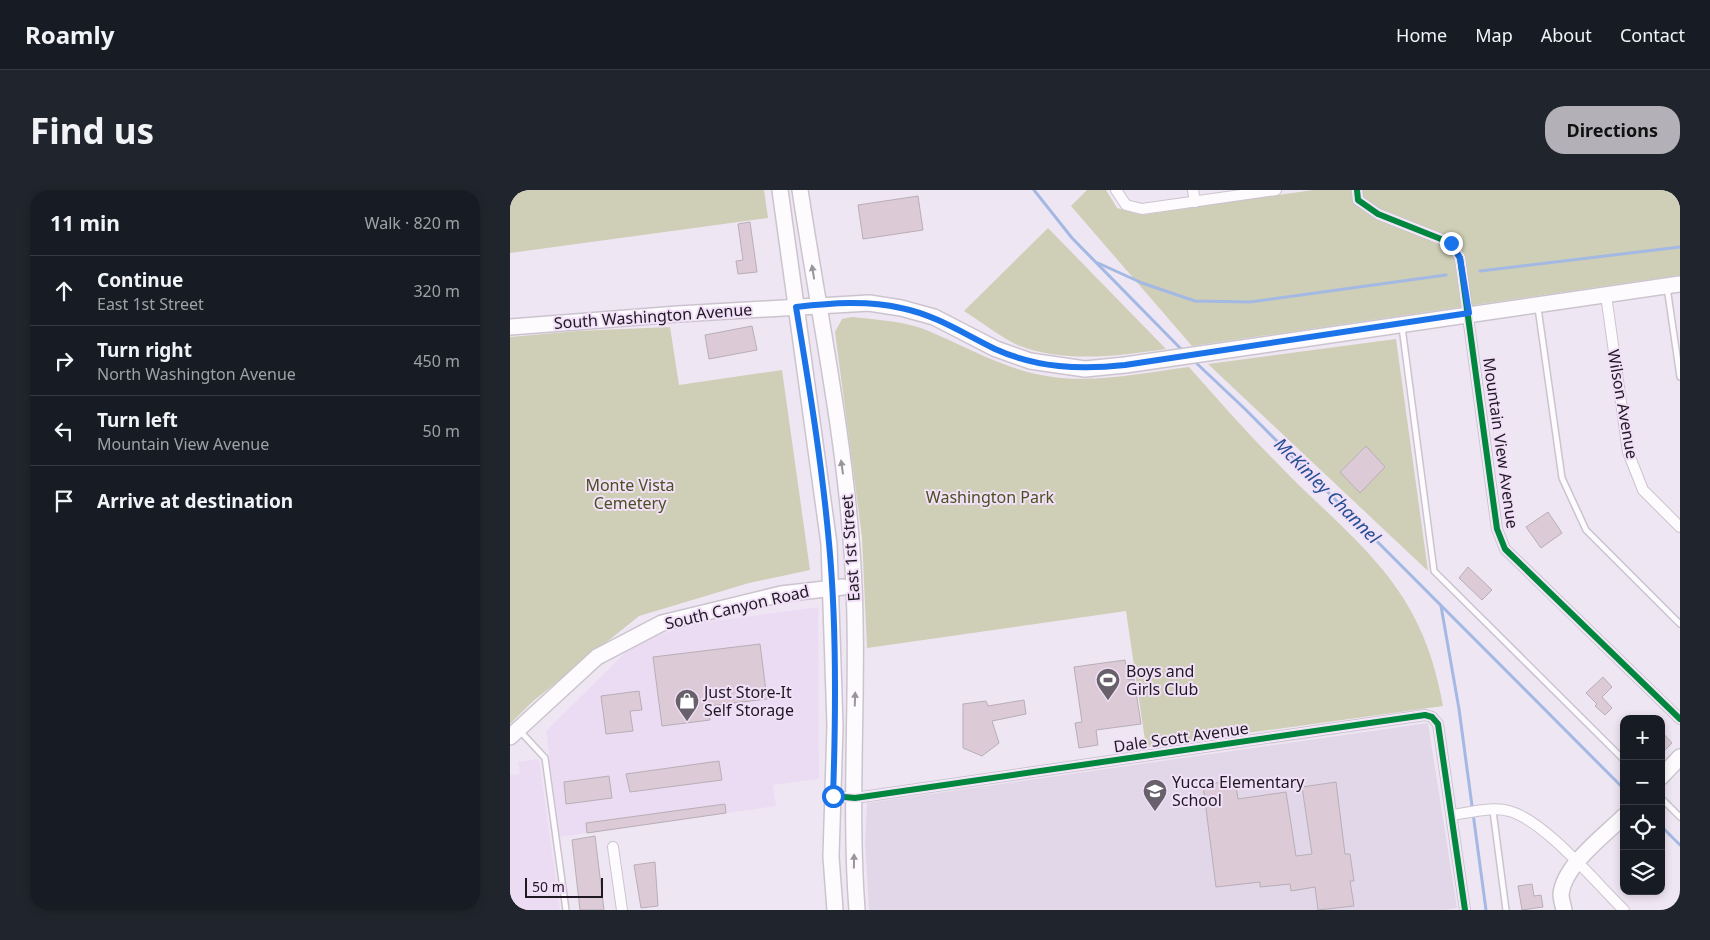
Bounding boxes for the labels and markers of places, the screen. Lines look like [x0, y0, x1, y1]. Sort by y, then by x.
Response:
place label: Boys and Girls Club [1126, 660, 1198, 700]
sports icon: Boys and Girls Club [1095, 667, 1121, 701]
place label: Just Store-It Self Storage [702, 681, 794, 721]
shop icon: Just Store-It Self Storage [674, 688, 700, 722]
place label: Yucca Elementary School [1172, 771, 1305, 811]
school or university icon: Yucca Elementary School [1142, 778, 1168, 812]

